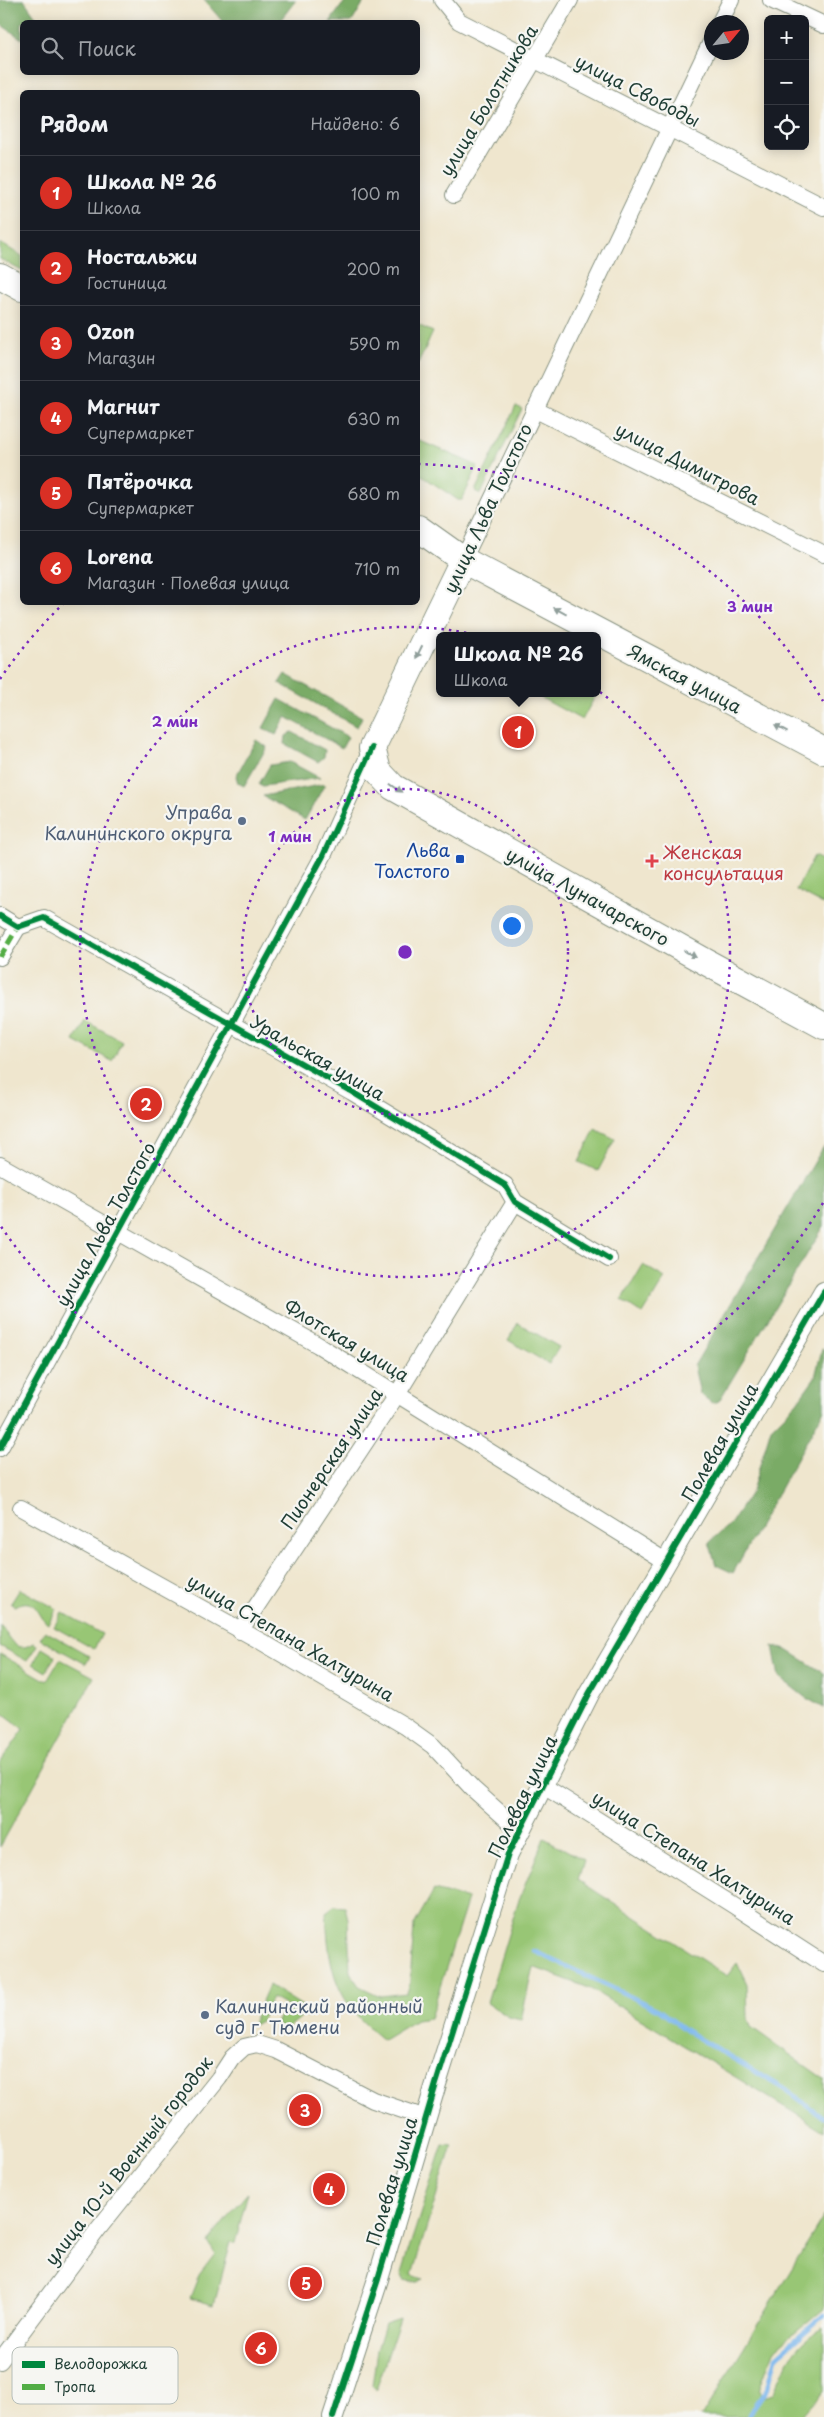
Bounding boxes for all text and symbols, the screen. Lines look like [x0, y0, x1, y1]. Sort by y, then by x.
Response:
north arrow [704, 15, 749, 60]
map controls [764, 15, 809, 150]
button: + [764, 15, 809, 60]
street label: улица Болотникова [432, 18, 544, 181]
search box [20, 20, 420, 75]
icon: search [38, 34, 66, 62]
text: Поиск [78, 34, 136, 62]
street label: улица Свободы [571, 47, 705, 133]
button: − [764, 60, 809, 105]
button: locate [764, 105, 809, 150]
text: Рядом [40, 107, 108, 139]
text: Найдено: 6 [310, 111, 400, 135]
text: Школа № 26 [87, 167, 217, 195]
text: 1 [52, 181, 60, 205]
text: 100 m [351, 181, 400, 205]
text: Школа [87, 195, 141, 219]
text: Ностальжи [87, 242, 197, 270]
text: 2 [50, 256, 62, 280]
text: 200 m [347, 256, 400, 280]
text: Гостиница [87, 270, 167, 294]
text: Ozon [87, 317, 135, 345]
text: 3 [51, 331, 61, 355]
text: 590 m [348, 331, 400, 355]
text: Магазин [87, 345, 156, 369]
text: Магнит [87, 392, 159, 420]
text: 4 [51, 406, 61, 430]
text: 630 m [347, 406, 400, 430]
street label: улица Димитрова [611, 415, 766, 511]
street label: улица Льва Толстого [436, 419, 538, 597]
text: Супермаркет [87, 420, 194, 444]
text: Пятёрочка [87, 467, 193, 495]
text: 5 [51, 481, 61, 505]
text: 680 m [347, 481, 400, 505]
text: Супермаркет [87, 495, 194, 519]
text: Lorena [87, 542, 153, 570]
text: 6 [50, 556, 62, 580]
text: 710 m [354, 556, 400, 580]
text: Магазин · Полевая улица [87, 570, 289, 594]
text: 3 мин [727, 594, 773, 617]
one-way arrow [553, 607, 567, 615]
popup [436, 632, 601, 697]
street label: Ямская улица [623, 637, 747, 720]
text: Школа № 26 [454, 639, 583, 667]
one-way arrow [415, 644, 423, 659]
text: Школа [454, 667, 507, 691]
text: 2 мин [152, 709, 199, 732]
pin: 1 [502, 713, 534, 751]
one-way arrow [774, 724, 788, 732]
one-way arrow [390, 782, 403, 792]
place label: Управа Калининского округа [44, 798, 233, 846]
marker: Управа Калининского округа [236, 815, 248, 827]
text: 1 мин [268, 824, 312, 847]
place label: Льва Толстого [374, 836, 451, 884]
place label: Женская консультация [663, 838, 784, 886]
street label: улица Луначарского [501, 840, 675, 952]
marker: Льва Толстого [454, 853, 466, 865]
marker: Женская консультация [645, 854, 659, 868]
your location [499, 913, 525, 939]
centre of rings [396, 943, 414, 961]
one-way arrow [684, 949, 697, 958]
street label: Уральская улица [246, 1007, 391, 1107]
pin: 2 [130, 1085, 162, 1123]
street label: улица Льва Толстого [48, 1137, 162, 1311]
street label: Флотская улица [279, 1292, 415, 1388]
street label: Полевая улица [674, 1377, 764, 1506]
street label: Пионерская улица [273, 1381, 389, 1534]
street label: улица Степана Халтурина [182, 1567, 400, 1708]
street label: Полевая улица [481, 1730, 564, 1862]
street label: улица Степана Халтурина [587, 1783, 801, 1931]
place label: Калининский районный суд г. Тюмени [215, 1992, 423, 2040]
marker: Калининский районный суд г. Тюмени [199, 2009, 211, 2021]
street label: улица 10-й Военный городок [37, 2049, 219, 2271]
pin: 3 [289, 2091, 321, 2129]
street label: Полевая улица [359, 2113, 424, 2249]
pin: 4 [313, 2170, 345, 2208]
pin: 5 [290, 2264, 322, 2302]
pin: 6 [245, 2329, 277, 2367]
legend [12, 2347, 178, 2404]
text: Велодорожка [54, 2353, 148, 2374]
text: Тропа [54, 2376, 96, 2397]

